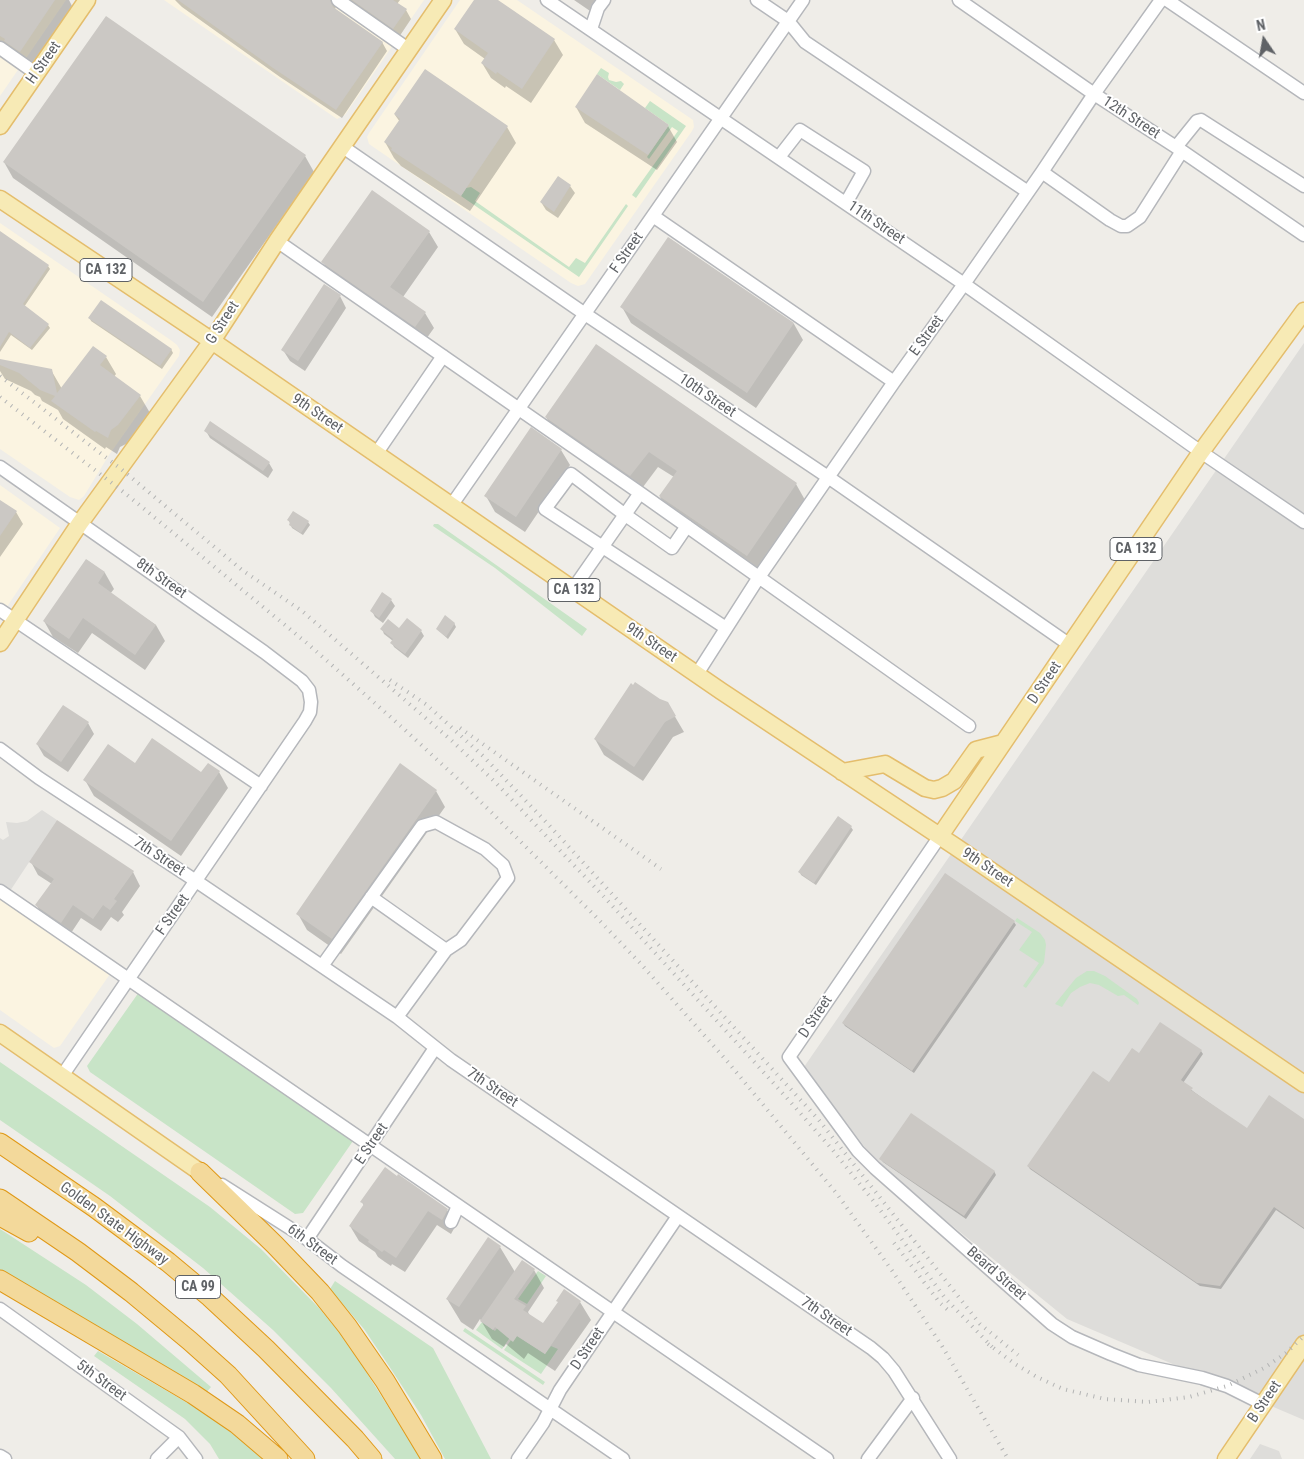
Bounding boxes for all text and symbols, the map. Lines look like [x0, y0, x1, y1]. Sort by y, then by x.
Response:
north arrow [1239, 15, 1289, 65]
text: N [1255, 17, 1267, 34]
street label: H Street [23, 38, 65, 88]
street label: 12th Street [1099, 93, 1163, 143]
street label: 11th Street [844, 197, 908, 249]
street label: F Street [606, 229, 648, 277]
road number: CA 132 [80, 258, 132, 282]
street label: G Street [203, 298, 243, 348]
street label: E Street [906, 312, 948, 360]
street label: 10th Street [675, 370, 739, 422]
street label: 9th Street [288, 390, 346, 438]
road number: CA 132 [1110, 538, 1162, 560]
street label: 8th Street [132, 555, 190, 603]
road number: CA 132 [548, 578, 600, 602]
street label: 9th Street [622, 619, 680, 667]
street label: D Street [1024, 658, 1066, 708]
street label: 7th Street [130, 834, 188, 880]
street label: 9th Street [958, 844, 1016, 892]
street label: F Street [152, 891, 194, 939]
street label: D Street [795, 992, 837, 1042]
street label: 7th Street [463, 1064, 521, 1112]
street label: E Street [352, 1120, 392, 1168]
street label: Golden State Highway [56, 1179, 172, 1269]
street label: 6th Street [283, 1221, 341, 1269]
street label: Beard Street [963, 1243, 1029, 1305]
road number: CA 99 [176, 1275, 220, 1298]
street label: 7th Street [797, 1293, 855, 1341]
street label: D Street [567, 1324, 609, 1374]
street label: 5th Street [72, 1357, 130, 1405]
street label: B Street [1244, 1378, 1286, 1426]

